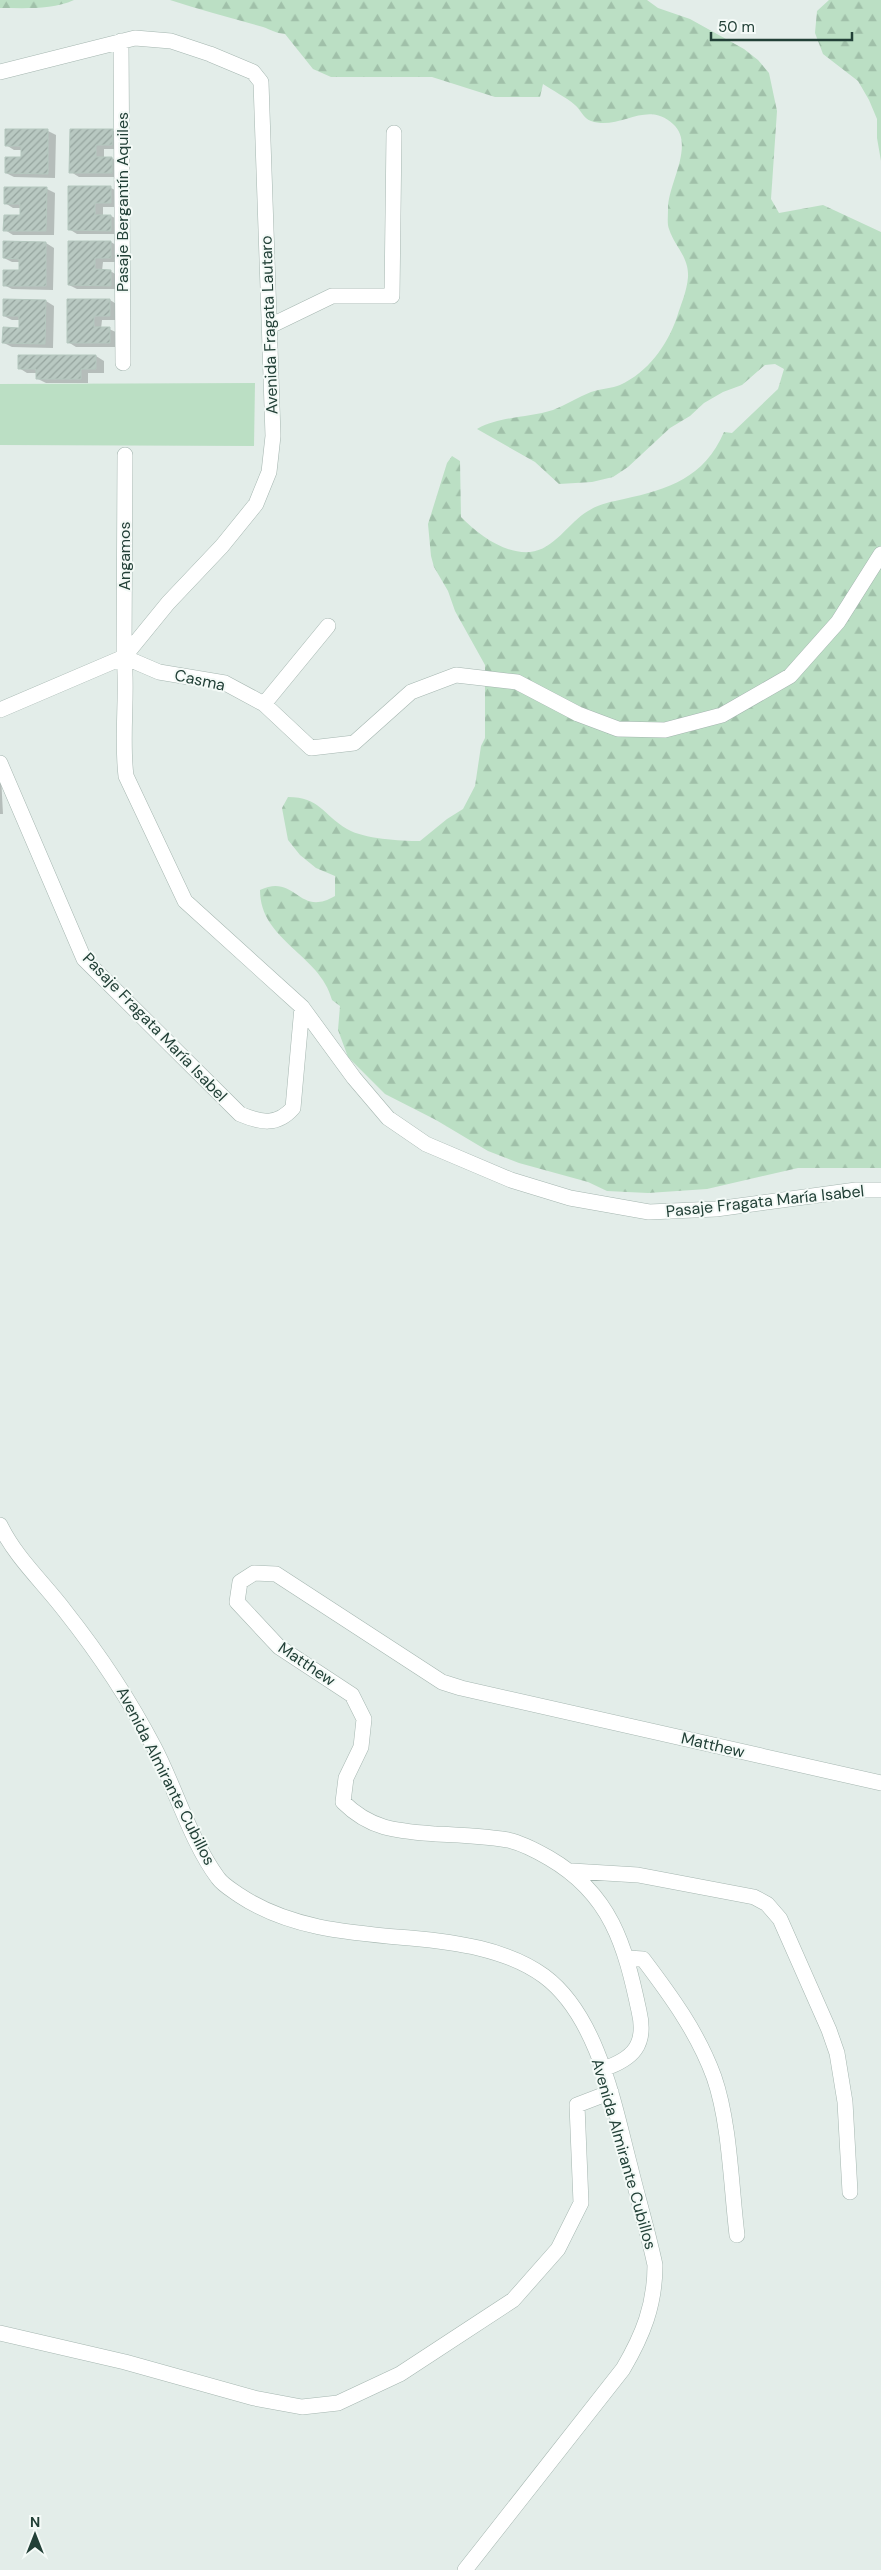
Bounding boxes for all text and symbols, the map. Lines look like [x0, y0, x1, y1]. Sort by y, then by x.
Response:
scale bar [711, 10, 852, 42]
text: 50 m [718, 17, 755, 37]
street label: Pasaje Bergantín Aquiles [112, 112, 133, 292]
street label: Avenida Fragata Lautaro [255, 235, 283, 415]
street label: Angamos [114, 521, 135, 591]
street label: Casma [173, 664, 227, 696]
street label: Pasaje Fragata María Isabel [78, 948, 232, 1106]
street label: Pasaje Fragata María Isabel [665, 1180, 865, 1222]
street label: Matthew [274, 1637, 340, 1691]
street label: Avenida Almirante Cubillos [112, 1683, 220, 1869]
street label: Matthew [679, 1727, 747, 1763]
street label: Avenida Almirante Cubillos [587, 2056, 661, 2252]
north arrow [10, 2510, 60, 2560]
text: N [30, 2513, 40, 2531]

